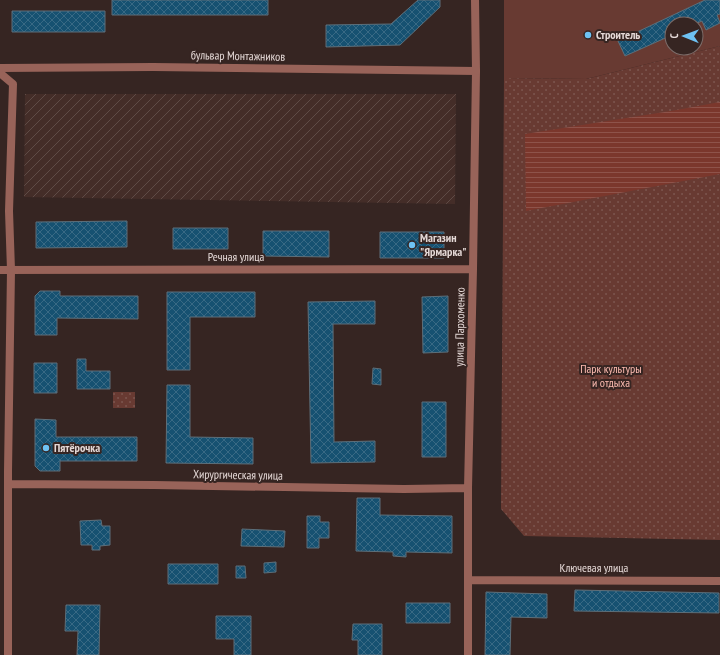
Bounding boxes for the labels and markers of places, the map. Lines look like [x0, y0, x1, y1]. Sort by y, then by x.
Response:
place label: Строитель [596, 27, 640, 42]
marker: Строитель [583, 30, 593, 40]
place label: Магазин "Ярмарка" [420, 230, 466, 259]
marker: Магазин "Ярмарка" [407, 240, 417, 250]
place label: Пятёрочка [54, 440, 100, 455]
marker: Пятёрочка [41, 443, 51, 453]

